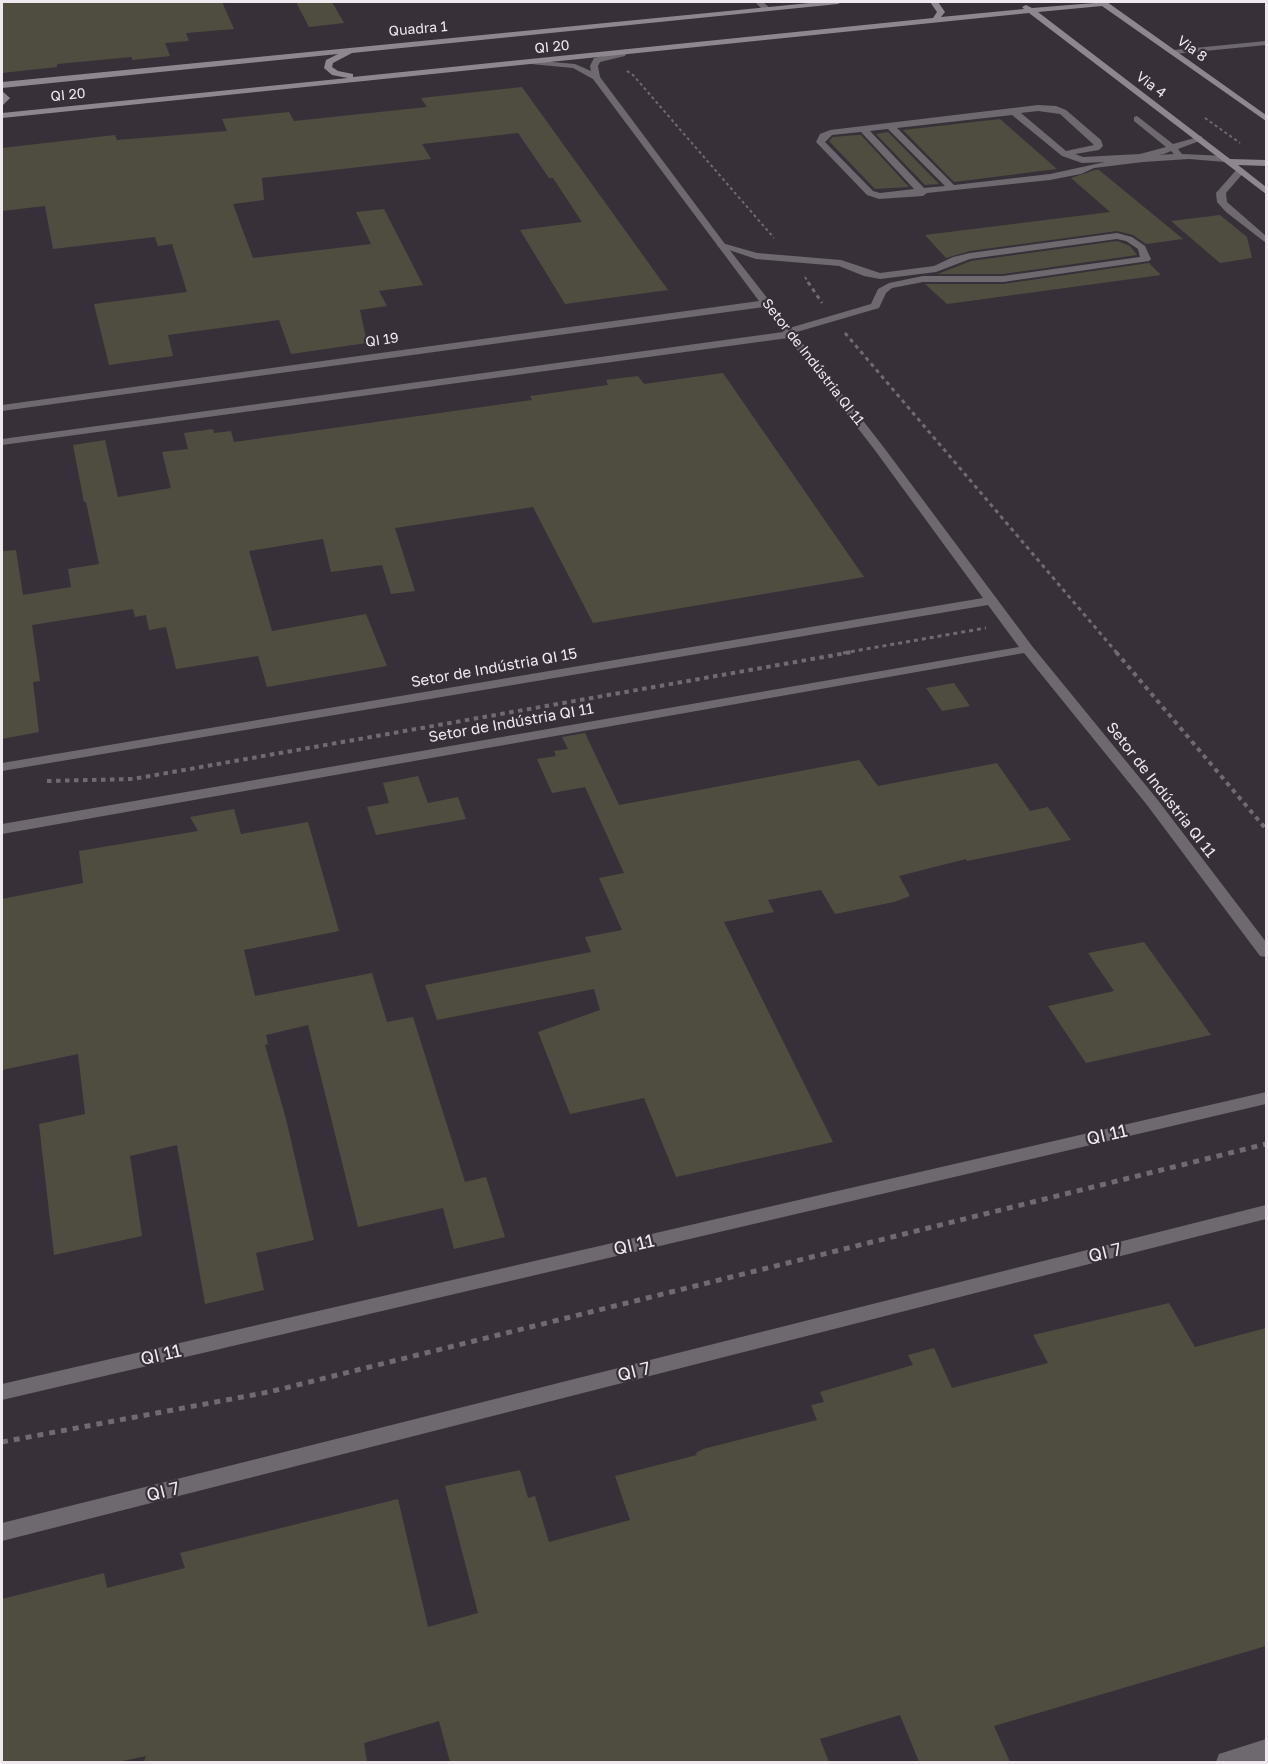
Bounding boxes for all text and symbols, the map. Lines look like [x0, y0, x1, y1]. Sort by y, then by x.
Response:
street label: Quadra 1 [388, 18, 448, 40]
street label: Via 8 [1174, 32, 1210, 66]
street label: QI 20 [534, 37, 570, 57]
street label: Via 4 [1133, 68, 1169, 102]
street label: QI 20 [50, 85, 86, 105]
street label: Setor de Indústria QI 11 [758, 295, 868, 429]
street label: QI 19 [364, 329, 400, 351]
street label: Setor de Indústria QI 15 [410, 645, 578, 691]
street label: Setor de Indústria QI 11 [427, 700, 595, 746]
street label: Setor de Indústria QI 11 [1103, 719, 1219, 861]
street label: QI 11 [1085, 1120, 1129, 1150]
street label: QI 11 [612, 1230, 656, 1260]
street label: QI 7 [1086, 1239, 1124, 1267]
street label: QI 11 [139, 1340, 183, 1370]
street label: QI 7 [615, 1358, 653, 1386]
street label: QI 7 [144, 1478, 182, 1506]

